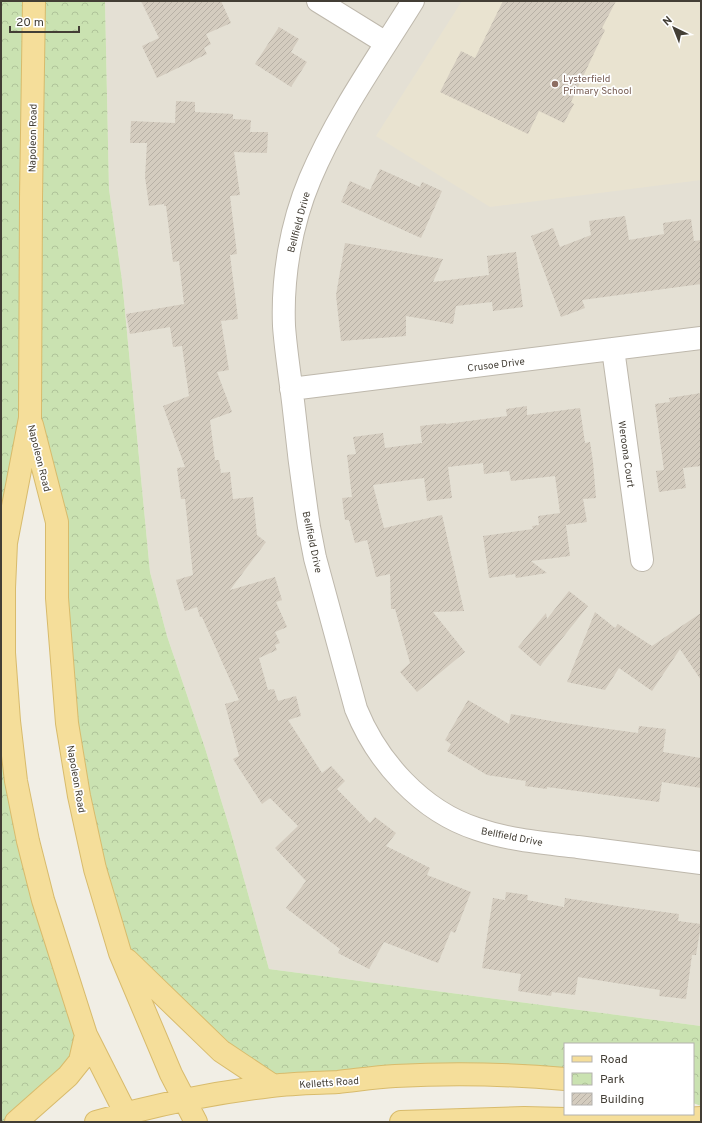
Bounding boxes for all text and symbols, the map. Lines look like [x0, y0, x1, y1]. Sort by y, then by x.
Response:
scale bar [10, 8, 79, 34]
north arrow [654, 8, 694, 48]
text: N [660, 14, 676, 29]
text: 20 m [16, 15, 44, 31]
place label: Lysterfield Primary School [563, 73, 632, 98]
marker: Lysterfield Primary School [550, 79, 560, 89]
street label: Napoleon Road [26, 104, 41, 172]
street label: Bellfield Drive [285, 190, 314, 254]
street label: Crusoe Drive [467, 356, 526, 375]
street label: Weroona Court [614, 420, 637, 489]
street label: Napoleon Road [24, 424, 53, 493]
street label: Bellfield Drive [299, 510, 324, 574]
street label: Napoleon Road [63, 744, 88, 814]
street label: Bellfield Drive [480, 825, 544, 850]
legend [564, 1043, 694, 1115]
text: Road [600, 1052, 628, 1068]
text: Park [600, 1072, 625, 1088]
street label: Kelletts Road [299, 1075, 359, 1092]
text: Building [600, 1092, 644, 1108]

